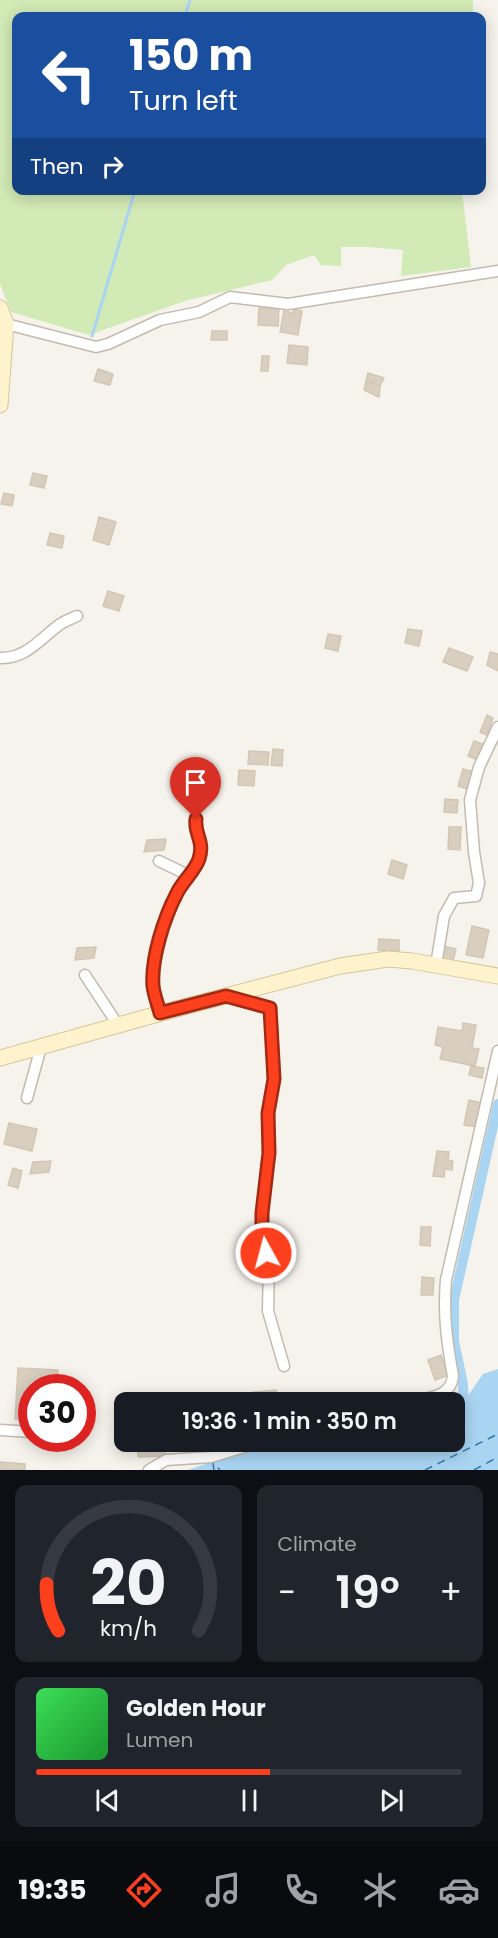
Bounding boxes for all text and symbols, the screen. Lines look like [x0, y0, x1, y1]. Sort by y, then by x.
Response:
text: 150 m [129, 26, 253, 85]
icon: left [30, 36, 108, 114]
text: Turn left [129, 82, 238, 119]
icon: right [96, 150, 129, 183]
text: Then [30, 151, 84, 182]
pin [170, 757, 221, 819]
icon: arrive [179, 766, 212, 799]
position arrow [234, 1221, 298, 1285]
speed limit sign: 30 [18, 1374, 96, 1452]
text: 19:36 · 1 min · 350 m [182, 1406, 397, 1437]
text: Climate [278, 1530, 357, 1558]
text: 20 [90, 1539, 166, 1627]
text: 19° [335, 1561, 400, 1624]
text: − [278, 1569, 296, 1616]
text: + [439, 1569, 462, 1616]
text: km/h [100, 1613, 157, 1644]
text: Golden Hour [126, 1693, 266, 1724]
text: Lumen [126, 1726, 193, 1754]
icon: previous [91, 1784, 124, 1817]
icon: pause [233, 1784, 266, 1817]
icon: next [375, 1784, 408, 1817]
icon: directions [123, 1869, 165, 1911]
icon: music [202, 1869, 244, 1911]
icon: phone [280, 1869, 322, 1911]
icon: climate [359, 1869, 401, 1911]
icon: car [438, 1869, 480, 1911]
text: 19:35 [18, 1871, 87, 1908]

